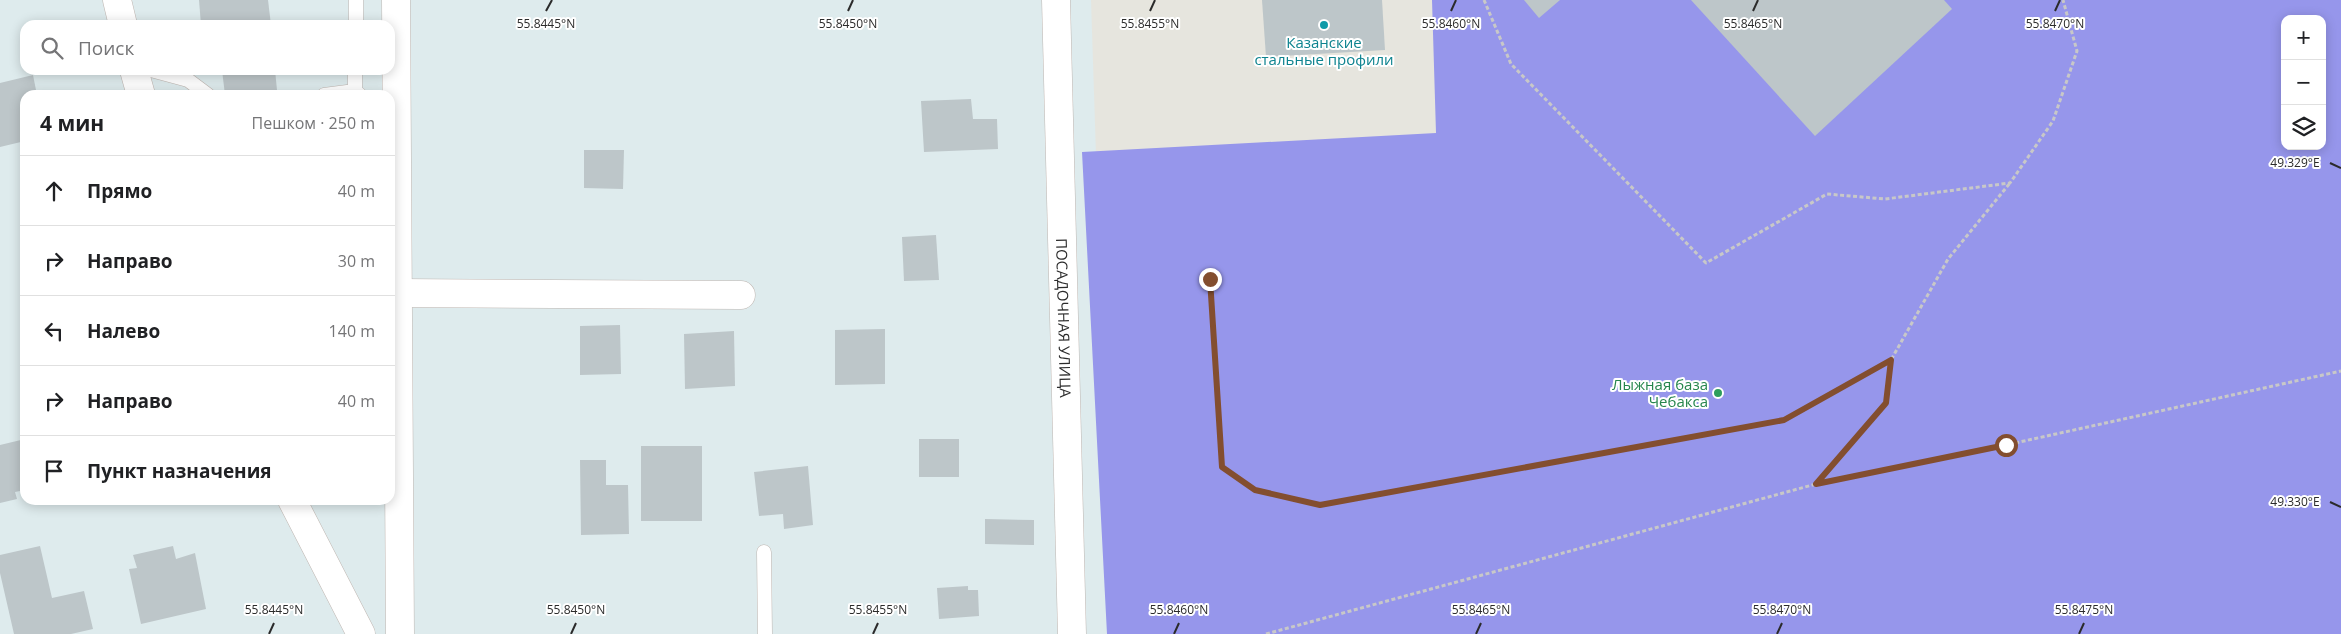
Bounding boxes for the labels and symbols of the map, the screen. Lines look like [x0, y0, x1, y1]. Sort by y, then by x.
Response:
text: 55.8445°N [517, 15, 575, 32]
text: 55.8450°N [819, 15, 877, 32]
text: 55.8455°N [1121, 15, 1179, 32]
text: 55.8460°N [1422, 15, 1480, 32]
text: 55.8465°N [1724, 15, 1782, 32]
text: 55.8470°N [2026, 15, 2084, 32]
marker: Казанские стальные профили [1318, 19, 1330, 31]
place label: Казанские стальные профили [1254, 32, 1394, 69]
text: 49.329°E [2270, 154, 2320, 171]
street label: ПОСАДОЧНАЯ УЛИЦА [1052, 238, 1076, 398]
route end [1199, 268, 1222, 291]
place label: Лыжная база Чебакса [1612, 374, 1708, 411]
marker: Лыжная база Чебакса [1712, 387, 1724, 399]
route start [1995, 434, 2018, 457]
text: 49.330°E [2270, 493, 2320, 510]
text: 55.8445°N [245, 601, 303, 618]
text: 55.8450°N [547, 601, 605, 618]
text: 55.8455°N [849, 601, 907, 618]
text: 55.8460°N [1150, 601, 1208, 618]
text: 55.8465°N [1452, 601, 1510, 618]
text: 55.8470°N [1753, 601, 1811, 618]
text: 55.8475°N [2055, 601, 2113, 618]

